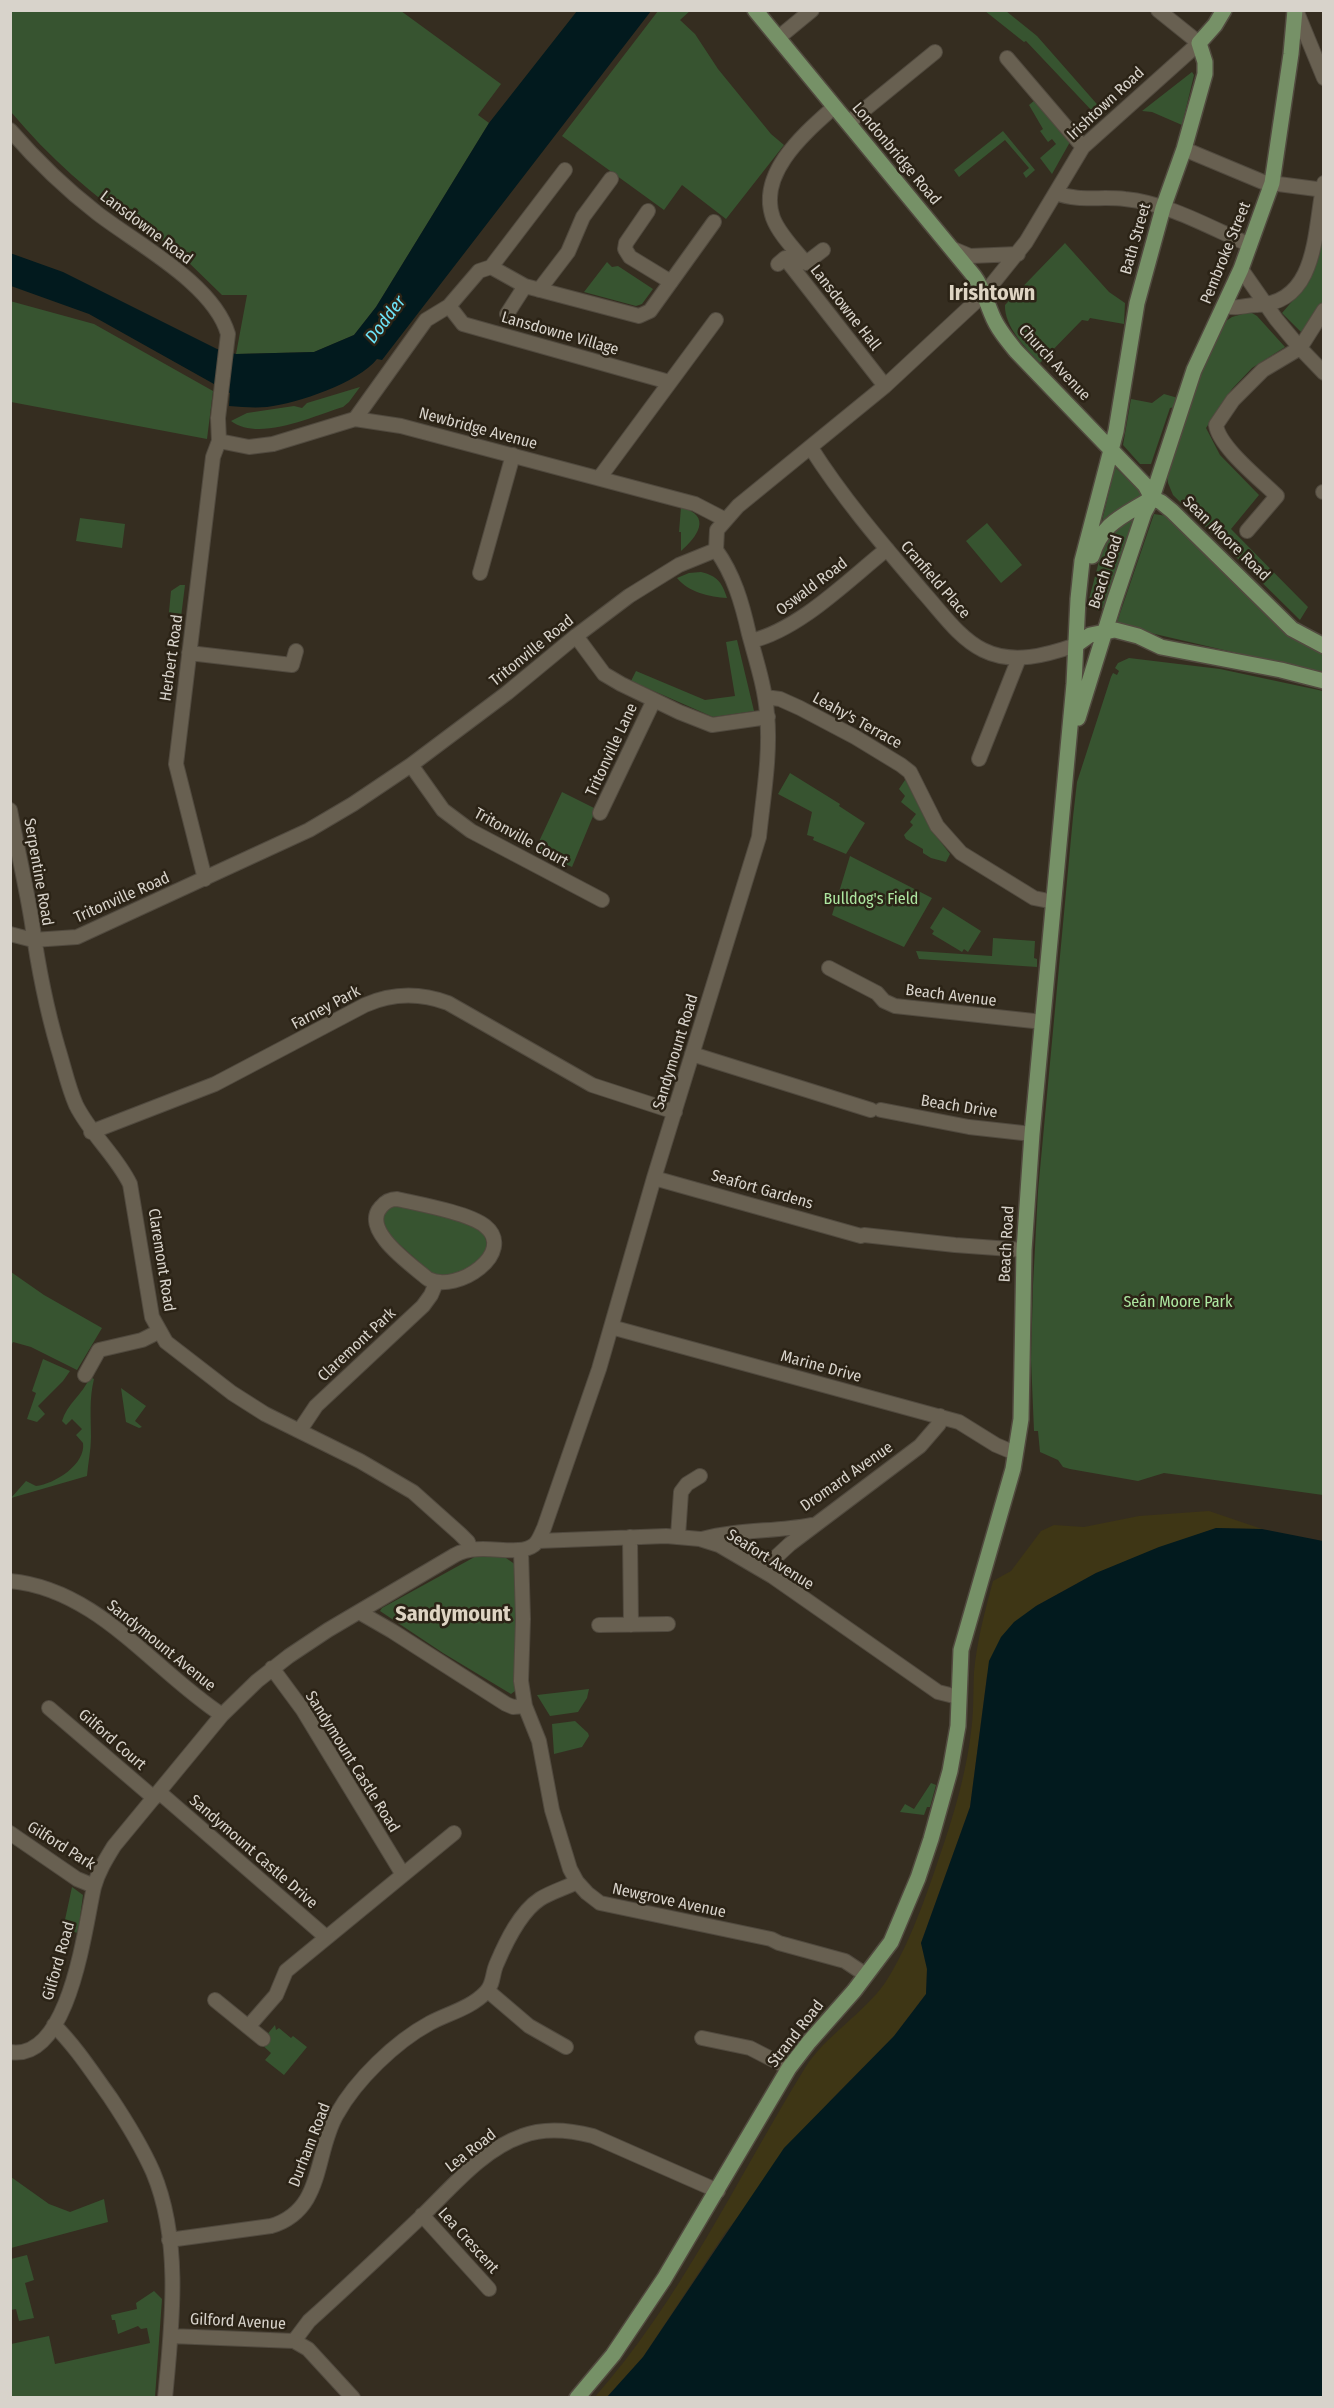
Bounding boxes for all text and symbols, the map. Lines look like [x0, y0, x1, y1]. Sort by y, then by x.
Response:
street label: Irishtown Road [1063, 63, 1149, 145]
street label: Londonbridge Road [848, 99, 944, 209]
street label: Lansdowne Road [96, 187, 196, 269]
street label: Pembroke Street [1197, 199, 1255, 307]
street label: Bath Street [1117, 201, 1155, 277]
street label: Lansdowne Hall [806, 261, 884, 355]
district label: Irishtown [949, 281, 1035, 307]
water label: Dodder [361, 292, 411, 348]
street label: Lansdowne Village [499, 308, 621, 360]
street label: Church Avenue [1014, 321, 1094, 405]
street label: Newbridge Avenue [417, 404, 539, 454]
street label: Sean Moore Road [1178, 493, 1274, 585]
street label: Beach Road [1085, 533, 1127, 611]
street label: Cranfield Place [896, 537, 974, 623]
street label: Oswald Road [773, 554, 851, 620]
street label: Tritonville Road [486, 611, 578, 691]
street label: Herbert Road [156, 613, 188, 703]
street label: Leahy's Terrace [809, 689, 905, 753]
street label: Tritonville Lane [582, 700, 642, 800]
street label: Tritonville Court [470, 804, 572, 872]
street label: Serpentine Road [19, 817, 57, 927]
street label: Tritonville Road [71, 868, 173, 928]
park label: Bulldog's Field [824, 890, 918, 910]
street label: Beach Avenue [904, 981, 998, 1011]
street label: Farney Park [288, 982, 364, 1034]
street label: Sandymount Road [649, 992, 703, 1112]
street label: Beach Drive [919, 1091, 999, 1123]
street label: Seafort Gardens [709, 1166, 815, 1214]
street label: Beach Road [995, 1205, 1019, 1283]
street label: Claremont Road [143, 1207, 179, 1313]
park label: Seán Moore Park [1123, 1293, 1233, 1313]
street label: Claremont Park [314, 1304, 400, 1386]
street label: Marine Drive [779, 1347, 863, 1387]
street label: Dromard Avenue [797, 1438, 897, 1516]
street label: Seafort Avenue [723, 1526, 817, 1594]
street label: Sandymount Avenue [103, 1596, 219, 1696]
district label: Sandymount [395, 1602, 511, 1628]
street label: Sandymount Castle Road [301, 1688, 403, 1836]
street label: Gilford Court [74, 1705, 150, 1775]
street label: Sandymount Castle Drive [185, 1791, 321, 1913]
street label: Gilford Park [23, 1818, 99, 1874]
street label: Newgrove Avenue [610, 1880, 728, 1922]
street label: Gilford Road [39, 1919, 79, 2003]
street label: Strand Road [764, 1997, 828, 2071]
street label: Durham Road [285, 2100, 335, 2190]
street label: Lea Road [442, 2125, 500, 2177]
street label: Lea Crescent [433, 2204, 503, 2278]
street label: Gilford Avenue [189, 2310, 287, 2334]

